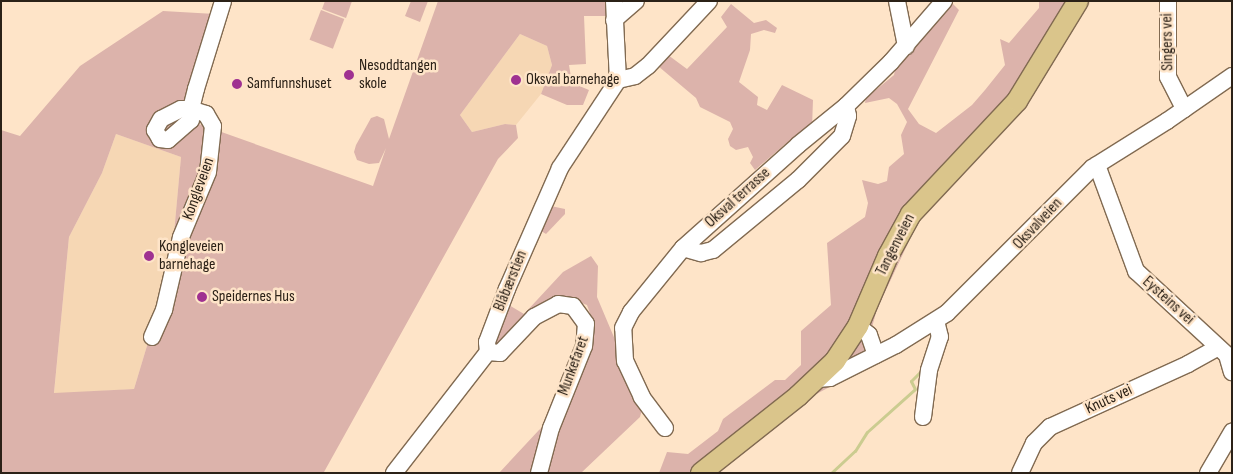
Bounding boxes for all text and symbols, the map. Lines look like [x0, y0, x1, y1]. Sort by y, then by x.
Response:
street label: Singers vei [1158, 13, 1178, 71]
place label: Nesoddtangen skole [359, 56, 437, 94]
marker: Nesoddtangen skole [343, 69, 355, 81]
place label: Oksval barnehage [526, 70, 620, 90]
place label: Samfunnshuset [247, 74, 332, 94]
marker: Oksval barnehage [510, 74, 522, 86]
marker: Samfunnshuset [231, 78, 243, 90]
street label: Kongleveien [179, 155, 219, 223]
street label: Oksval terrasse [701, 164, 775, 232]
street label: Oksvalveien [1009, 194, 1067, 254]
street label: Tangenveien [872, 211, 920, 279]
place label: Kongleveien barnehage [159, 237, 224, 275]
street label: Blåbærstien [490, 248, 532, 314]
marker: Kongleveien barnehage [143, 250, 155, 262]
street label: Eysteins vei [1138, 273, 1198, 329]
place label: Speidernes Hus [212, 287, 295, 307]
marker: Speidernes Hus [196, 291, 208, 303]
street label: Munkefaret [554, 334, 594, 398]
street label: Knuts vei [1083, 381, 1135, 419]

